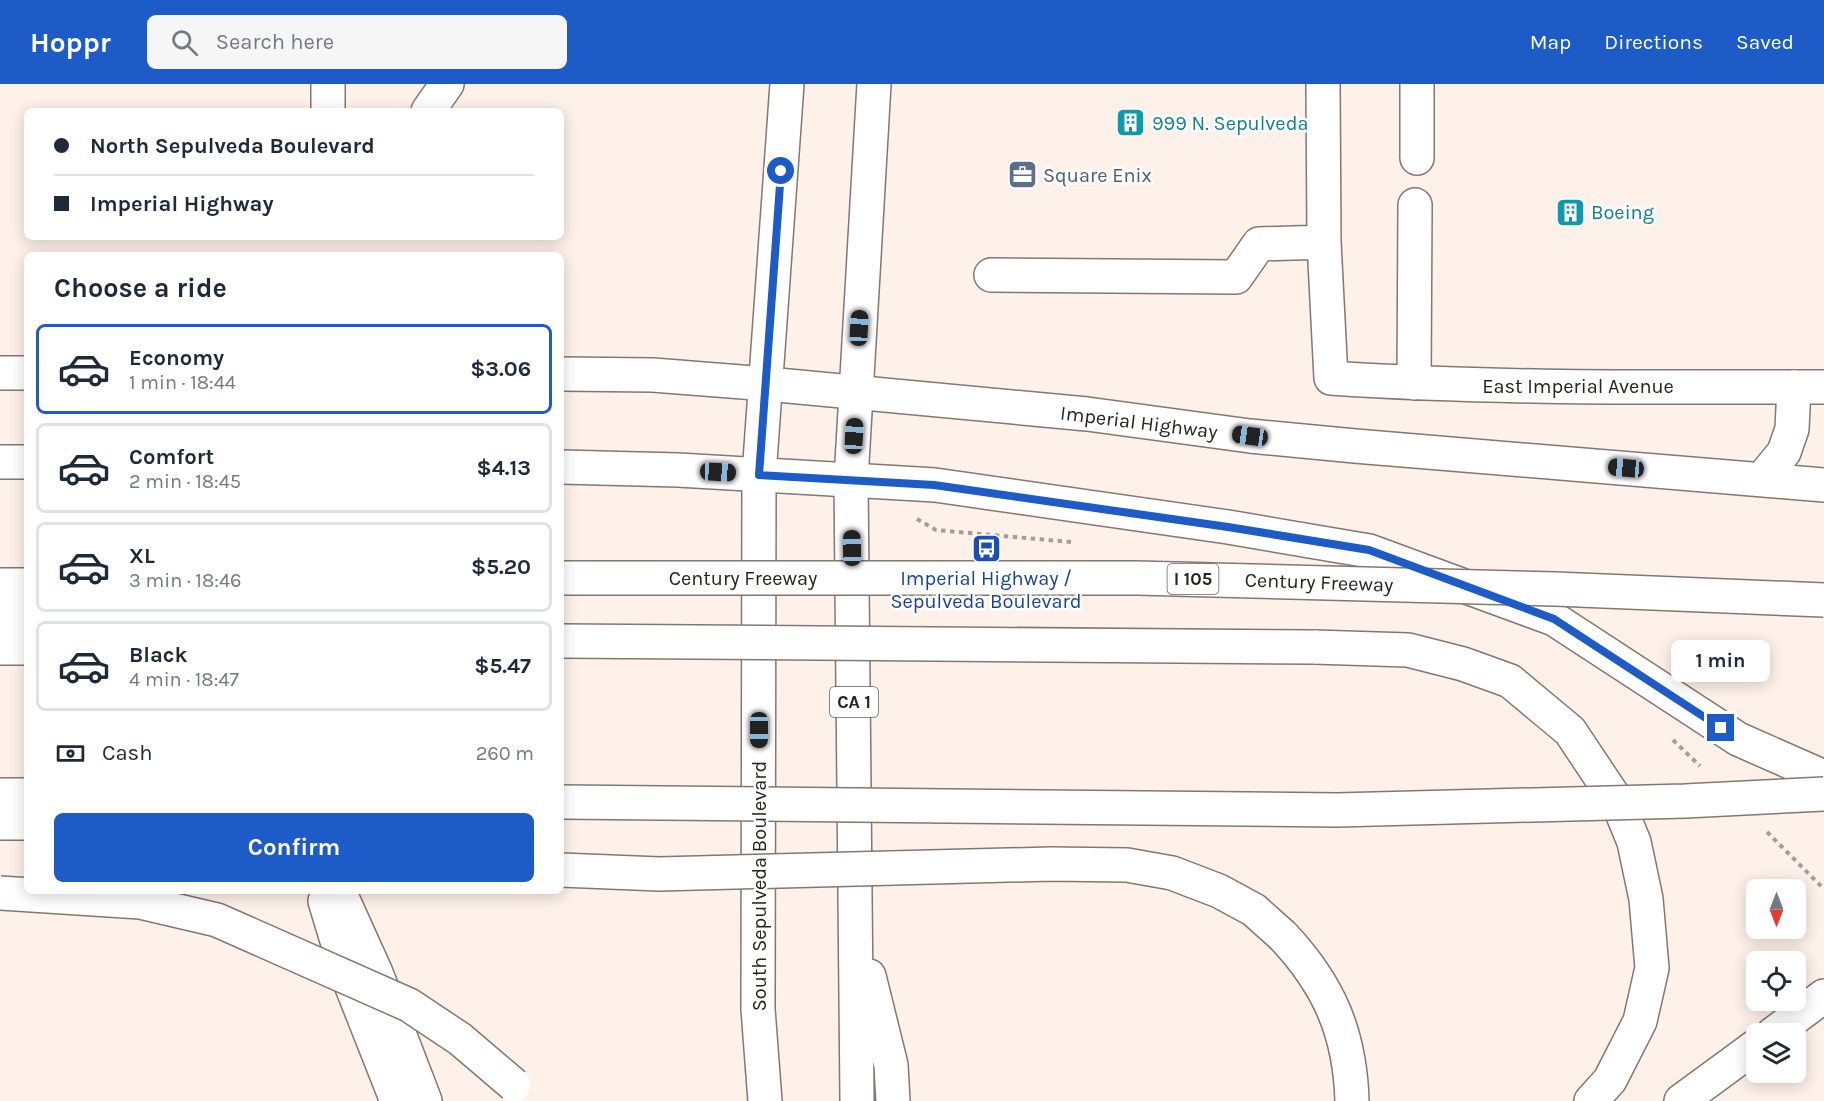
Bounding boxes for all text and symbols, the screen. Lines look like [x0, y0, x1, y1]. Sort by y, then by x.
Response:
search box [147, 15, 567, 69]
text: Hoppr [30, 26, 111, 59]
icon: search [168, 26, 201, 59]
text: Search here [216, 29, 334, 55]
text: Map [1530, 30, 1571, 54]
text: Directions [1604, 30, 1703, 54]
text: Saved [1736, 30, 1794, 54]
building icon: 999 N. Sepulveda [1115, 107, 1147, 139]
place label: 999 N. Sepulveda [1152, 112, 1309, 135]
text: North Sepulveda Boulevard [90, 133, 375, 159]
route start [767, 157, 794, 184]
office icon: Square Enix [1006, 159, 1038, 191]
place label: Square Enix [1043, 164, 1152, 187]
text: Imperial Highway [90, 191, 274, 217]
building icon: Boeing [1554, 196, 1586, 228]
place label: Boeing [1591, 201, 1654, 224]
text: Choose a ride [54, 272, 227, 304]
car [849, 310, 869, 346]
icon: car [57, 342, 111, 396]
text: Economy [129, 345, 224, 371]
text: $3.06 [470, 356, 531, 382]
text: 1 min · 18:44 [129, 371, 236, 394]
street label: East Imperial Avenue [1482, 375, 1674, 398]
street label: Imperial Highway [1059, 401, 1219, 444]
car [844, 418, 864, 454]
car [1231, 425, 1269, 447]
icon: car [57, 441, 111, 495]
text: Comfort [129, 444, 214, 470]
text: $4.13 [476, 455, 531, 481]
car [1607, 457, 1645, 479]
car [700, 462, 736, 482]
text: 2 min · 18:45 [129, 470, 241, 493]
car [843, 530, 861, 566]
bus stop icon: Imperial Highway / Sepulveda Boulevard [970, 532, 1002, 564]
icon: car [57, 540, 111, 594]
text: XL [129, 543, 155, 569]
text: $5.20 [471, 554, 531, 580]
road number: I 105 [1168, 564, 1218, 594]
street label: Century Freeway [669, 567, 817, 590]
place label: Imperial Highway / Sepulveda Boulevard [890, 567, 1082, 613]
street label: Century Freeway [1244, 568, 1394, 597]
text: 3 min · 18:46 [129, 569, 242, 592]
icon: car [57, 639, 111, 693]
callout: 1 min [1672, 641, 1770, 683]
text: Black [129, 642, 188, 668]
text: 1 min [1695, 649, 1746, 672]
text: $5.47 [474, 653, 531, 679]
text: 4 min · 18:47 [129, 668, 239, 691]
road number: CA 1 [830, 687, 878, 717]
car [750, 712, 768, 748]
route end [1707, 714, 1734, 741]
icon: cash [54, 737, 87, 770]
text: Cash [102, 740, 152, 766]
text: 260 m [476, 742, 534, 765]
street label: South Sepulveda Boulevard [748, 761, 771, 1011]
button: Confirm [54, 813, 534, 882]
north arrow [1746, 879, 1806, 939]
map controls [1746, 879, 1806, 1083]
button: locate [1746, 951, 1806, 1011]
button: layers [1746, 1023, 1806, 1083]

